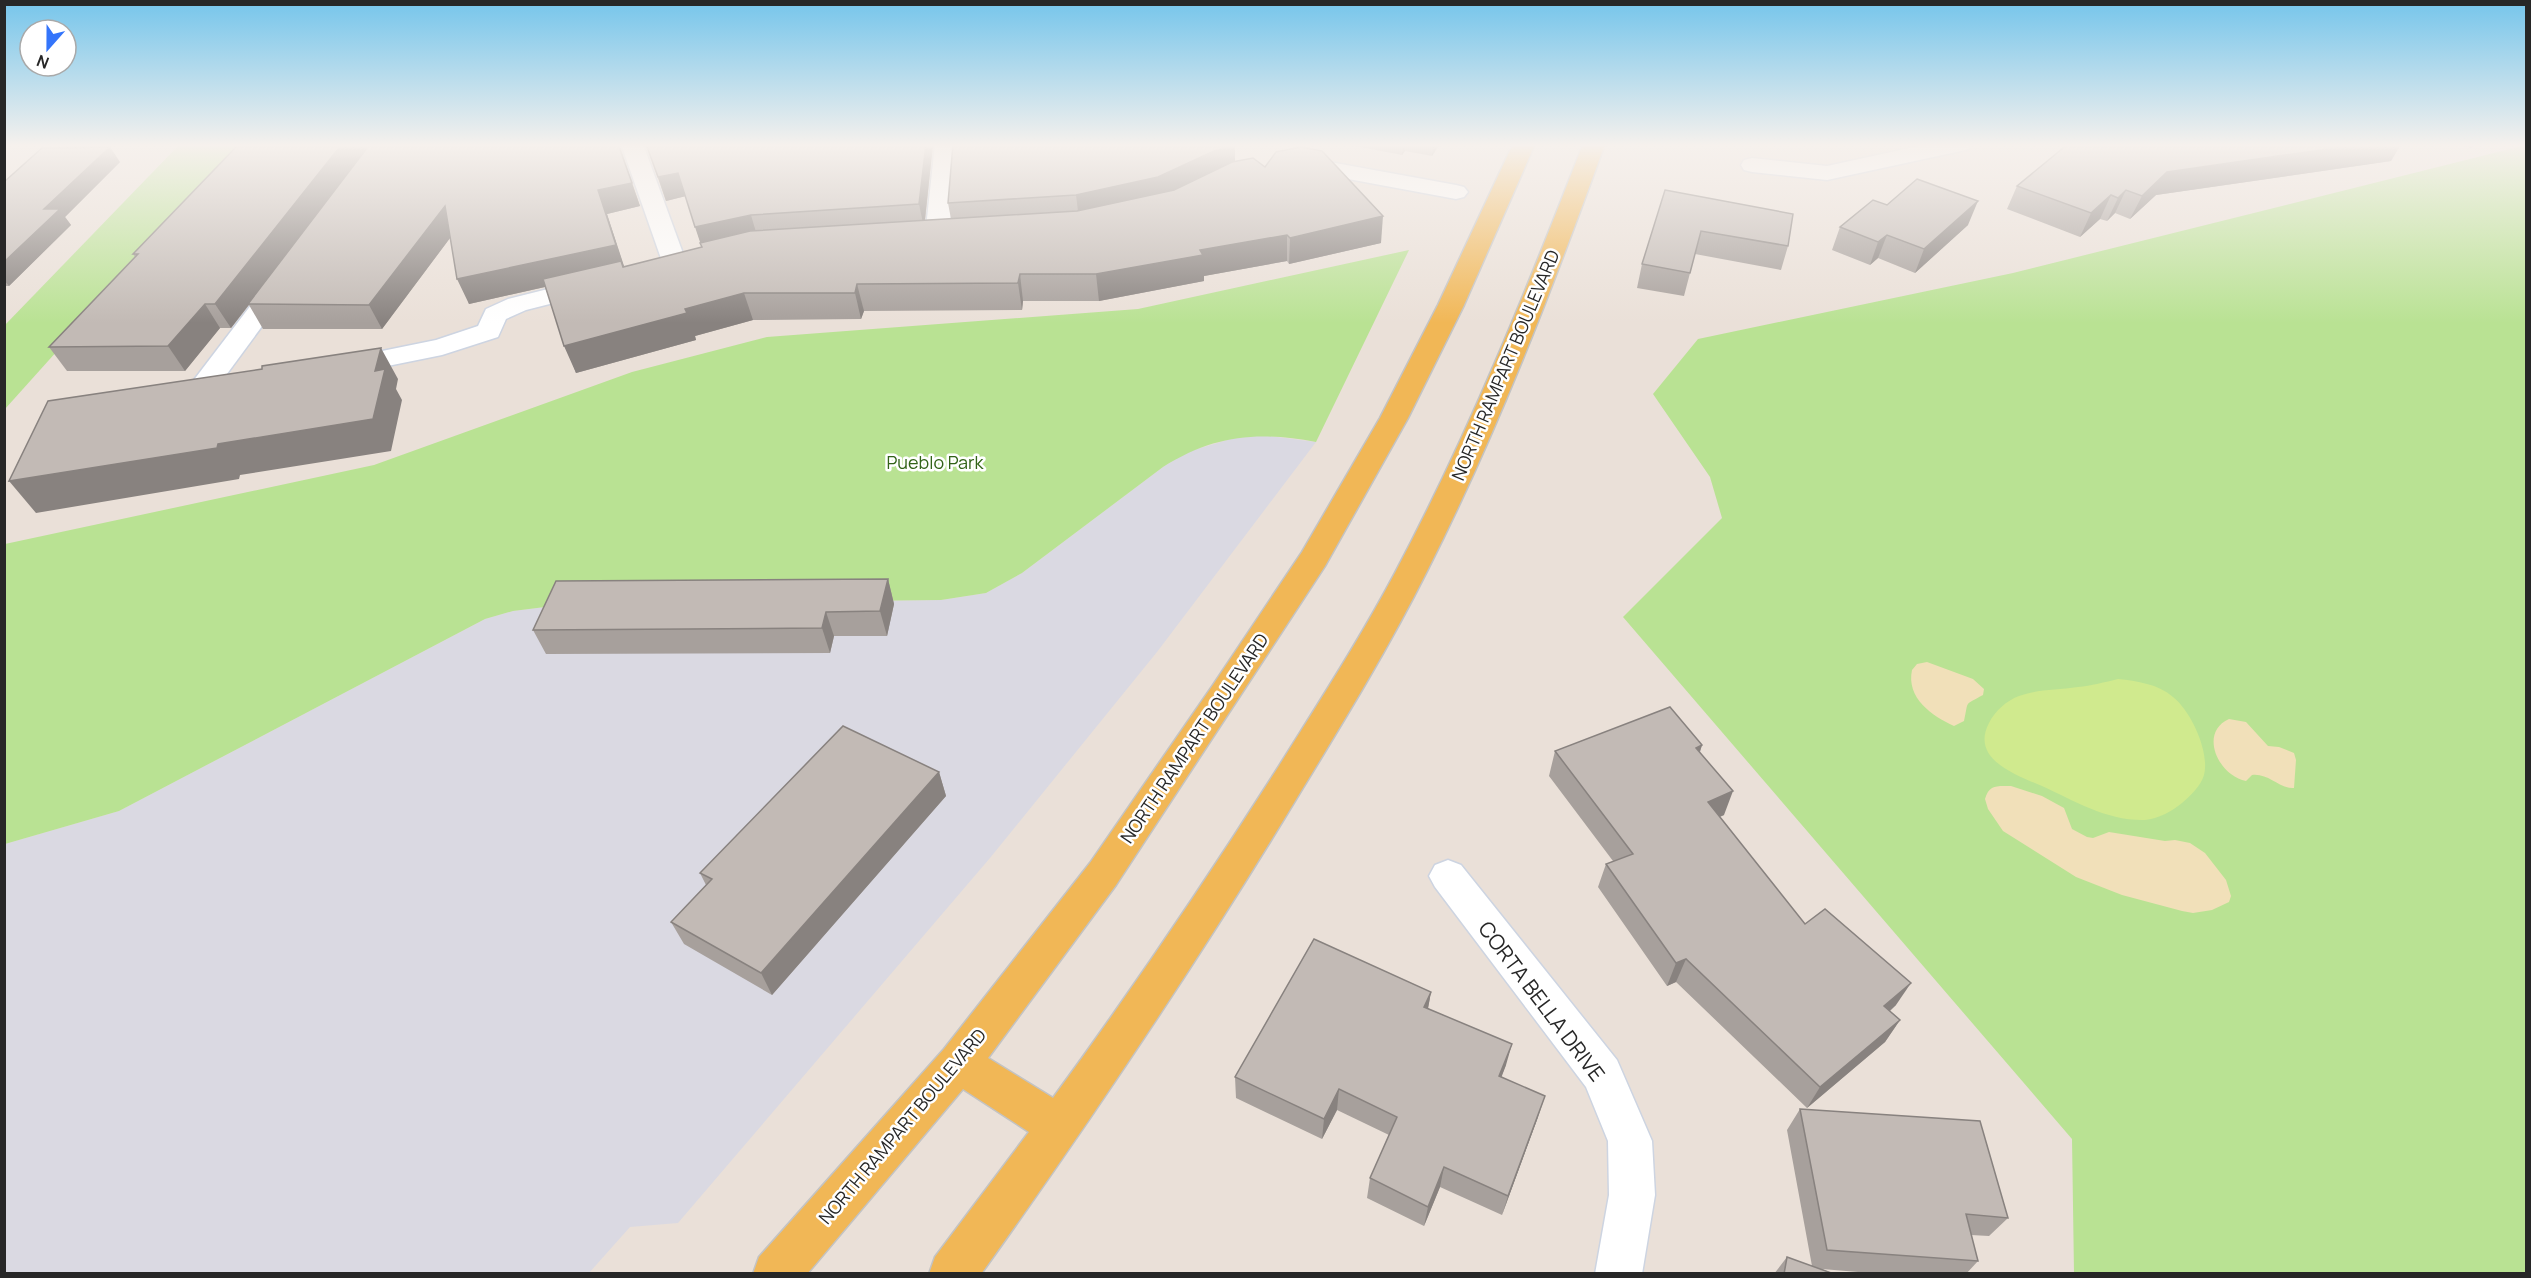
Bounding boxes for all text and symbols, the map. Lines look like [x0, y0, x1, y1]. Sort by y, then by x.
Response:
north arrow [18, 18, 78, 78]
text: N [33, 50, 52, 74]
street label: NORTH RAMPART BOULEVARD [1445, 246, 1565, 484]
park label: Pueblo Park [886, 450, 985, 474]
street label: NORTH RAMPART BOULEVARD [1115, 628, 1273, 848]
street label: CORTA BELLA DRIVE [1473, 915, 1611, 1087]
street label: NORTH RAMPART BOULEVARD [813, 1023, 991, 1229]

